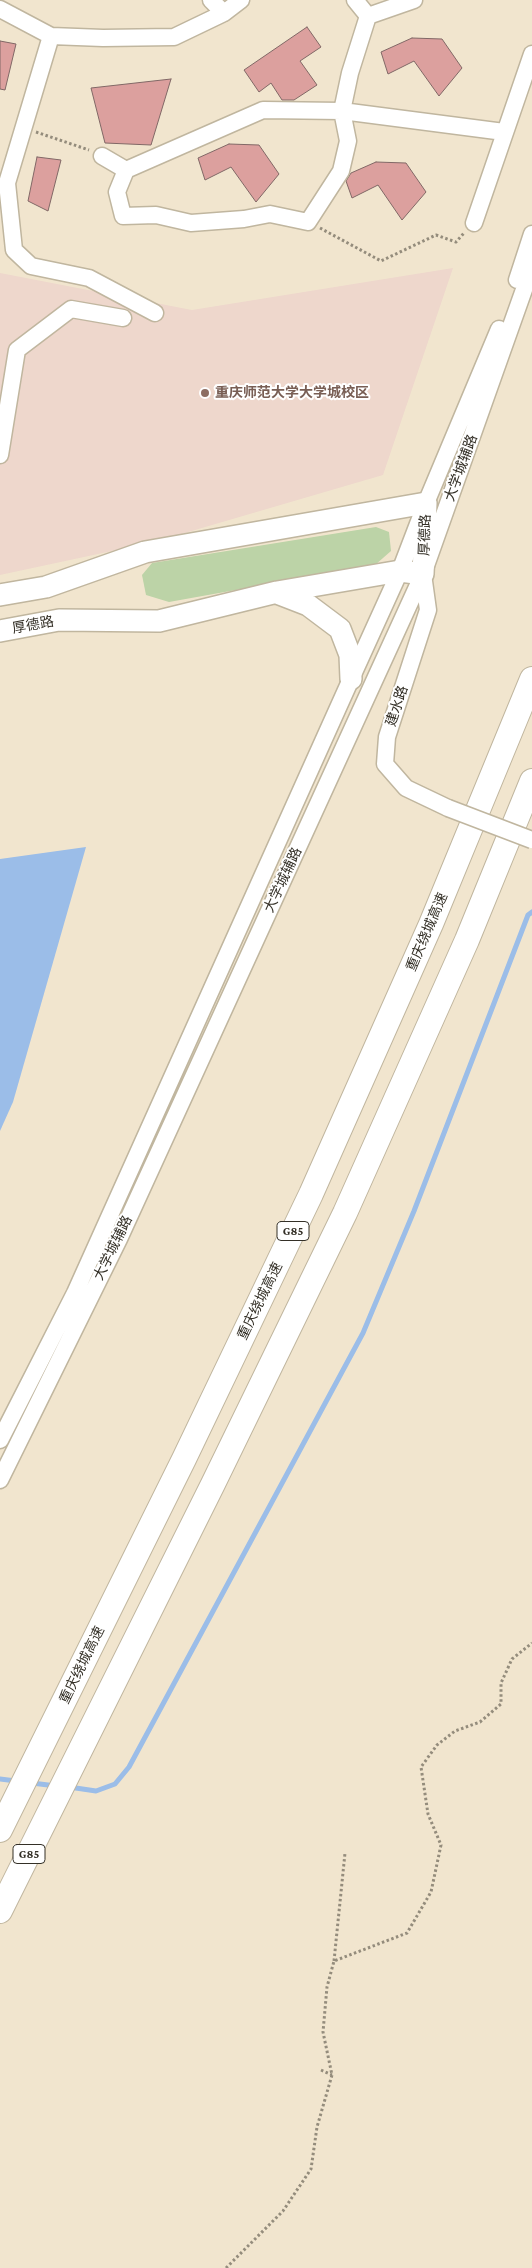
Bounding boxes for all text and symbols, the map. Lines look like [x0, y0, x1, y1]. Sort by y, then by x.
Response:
place label: 重庆师范大学大学城校区 [215, 385, 369, 401]
marker: 重庆师范大学大学城校区 [199, 387, 211, 399]
street label: 大学城辅路 [441, 432, 481, 504]
street label: 厚德路 [416, 514, 434, 556]
street label: 厚德路 [11, 613, 55, 637]
street label: 建水路 [383, 683, 411, 729]
street label: 大学城辅路 [261, 845, 305, 915]
street label: 重庆绕城高速 [403, 890, 451, 974]
street label: 大学城辅路 [90, 1213, 136, 1283]
road number: G85 [277, 1222, 309, 1240]
street label: 重庆绕城高速 [234, 1260, 286, 1342]
street label: 重庆绕城高速 [56, 1624, 108, 1706]
road number: G85 [13, 1845, 45, 1864]

